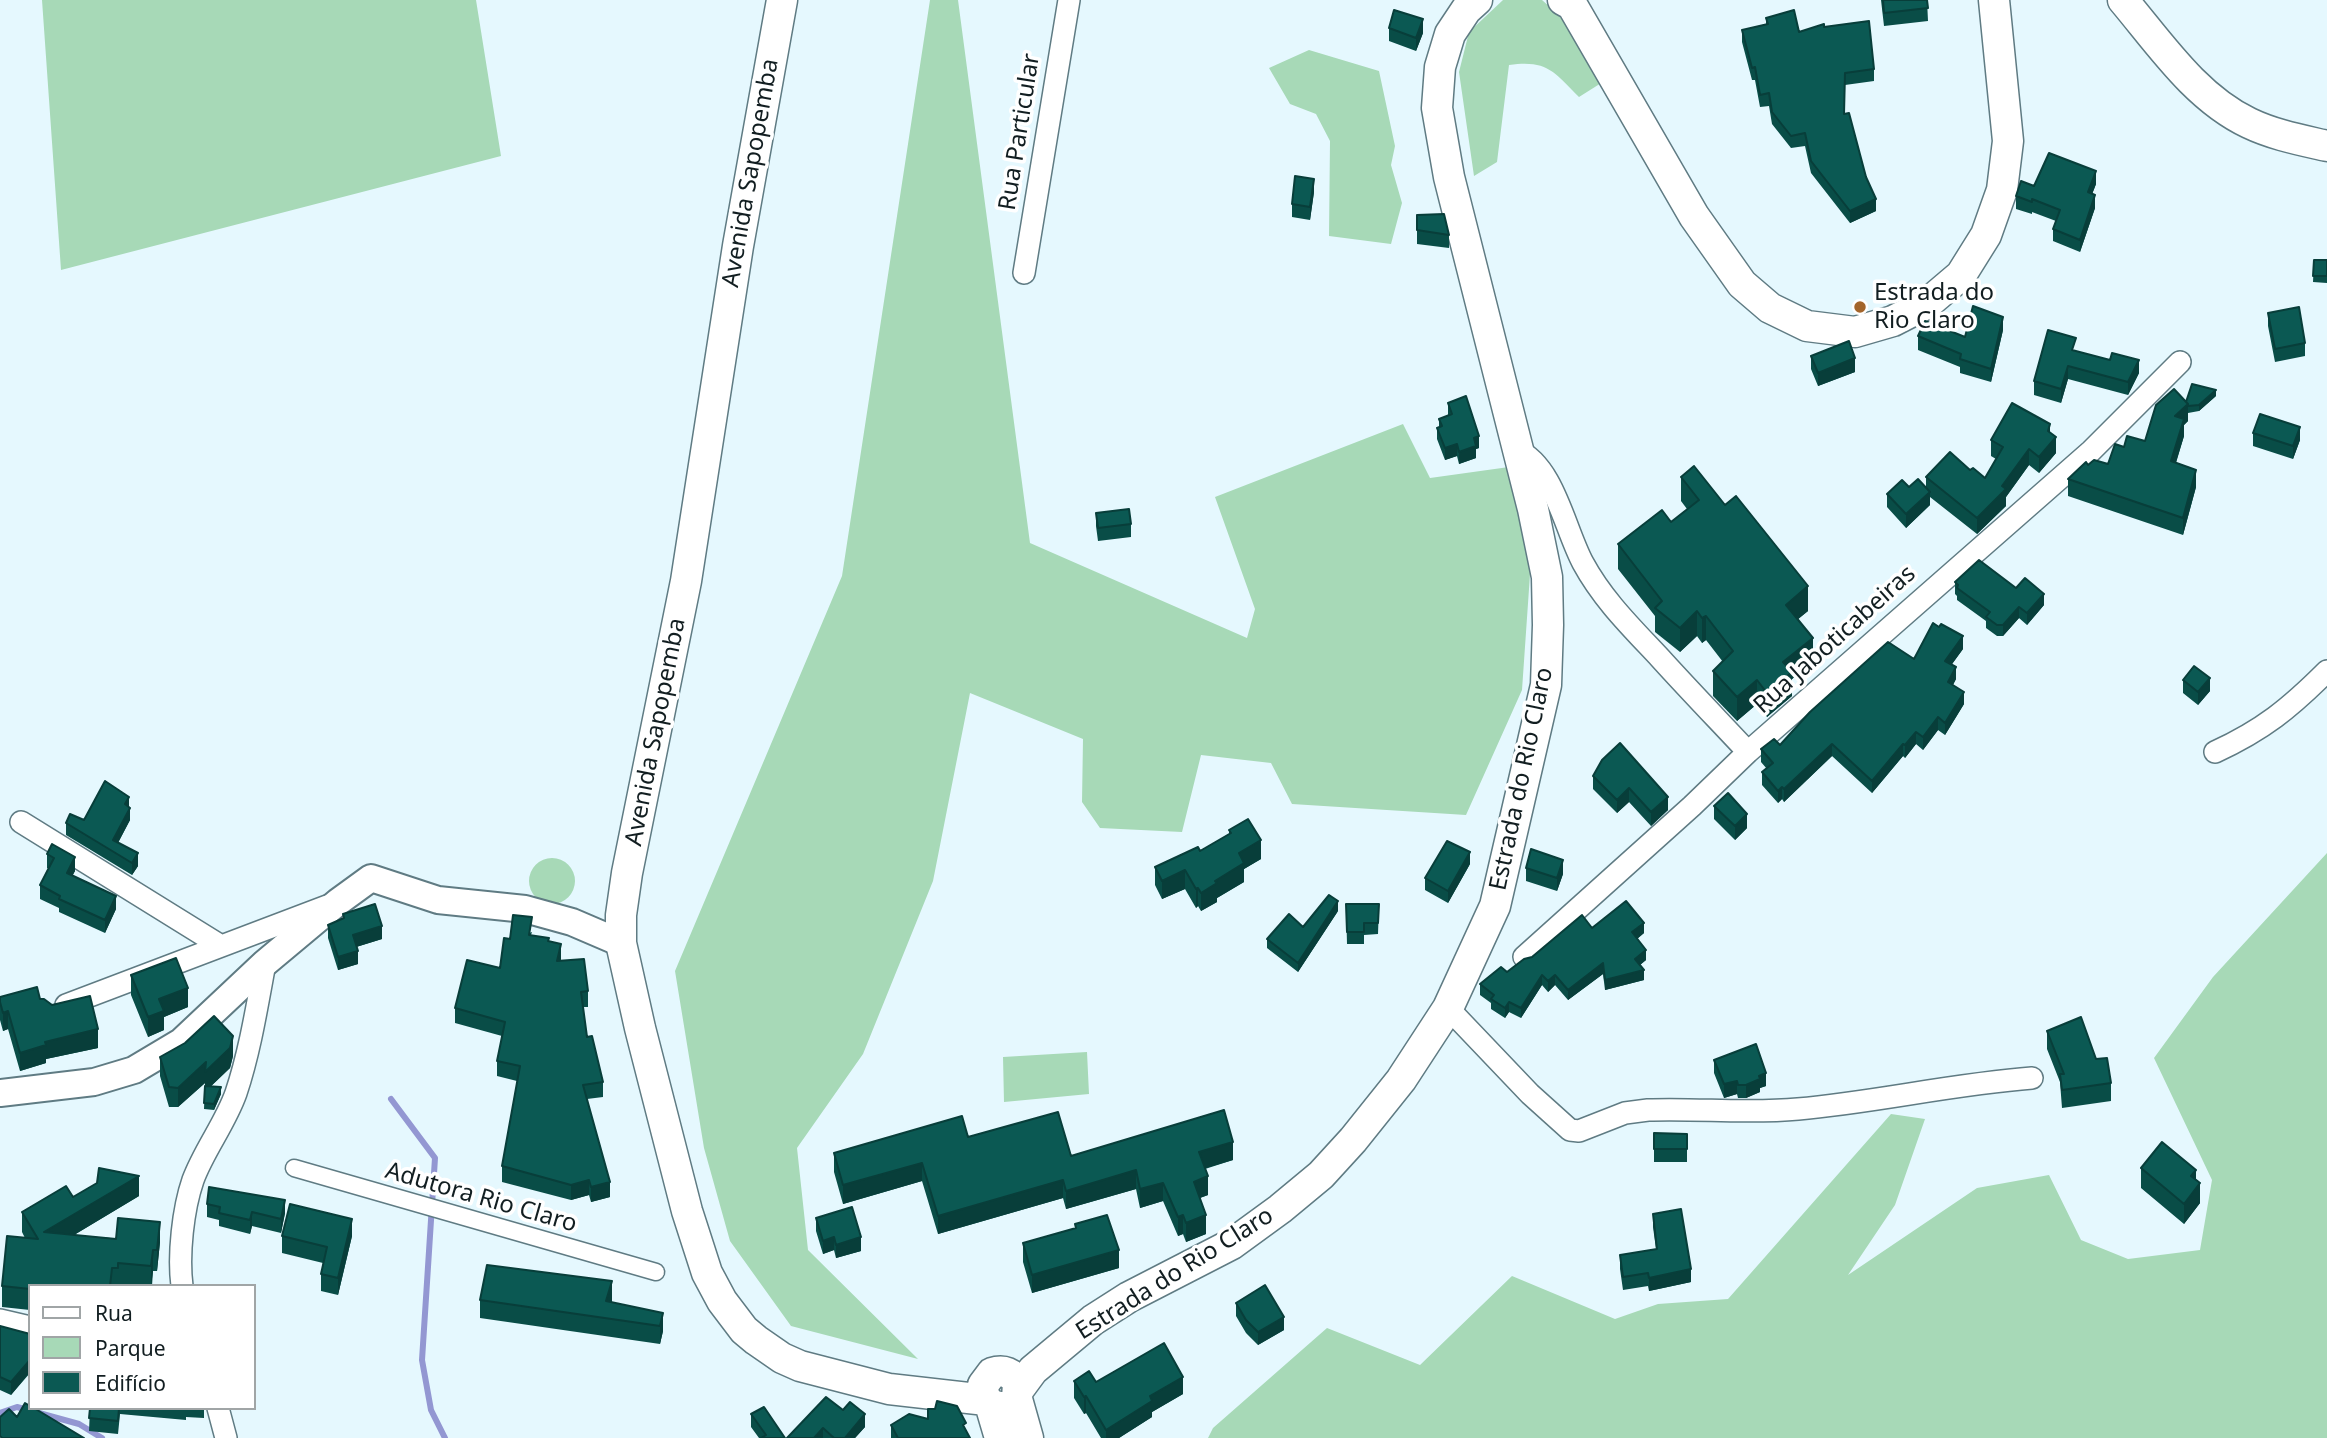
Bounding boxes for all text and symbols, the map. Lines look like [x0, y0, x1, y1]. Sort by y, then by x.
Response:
street label: Rua Particular [993, 52, 1047, 212]
street label: Avenida Sapopemba [717, 57, 785, 289]
place label: Estrada do Rio Claro [1874, 279, 1994, 335]
marker: Estrada do Rio Claro [1852, 299, 1868, 315]
street label: Rua Jaboticabeiras [1748, 560, 1922, 720]
street label: Avenida Sapopemba [620, 616, 692, 848]
street label: Estrada do Rio Claro [1484, 665, 1560, 893]
street label: Adutora Rio Claro [382, 1157, 580, 1239]
street label: Estrada do Rio Claro [1071, 1202, 1279, 1346]
legend [28, 1284, 256, 1410]
text: Rua [95, 1299, 133, 1327]
text: Parque [95, 1334, 165, 1362]
text: Edifício [95, 1369, 166, 1397]

